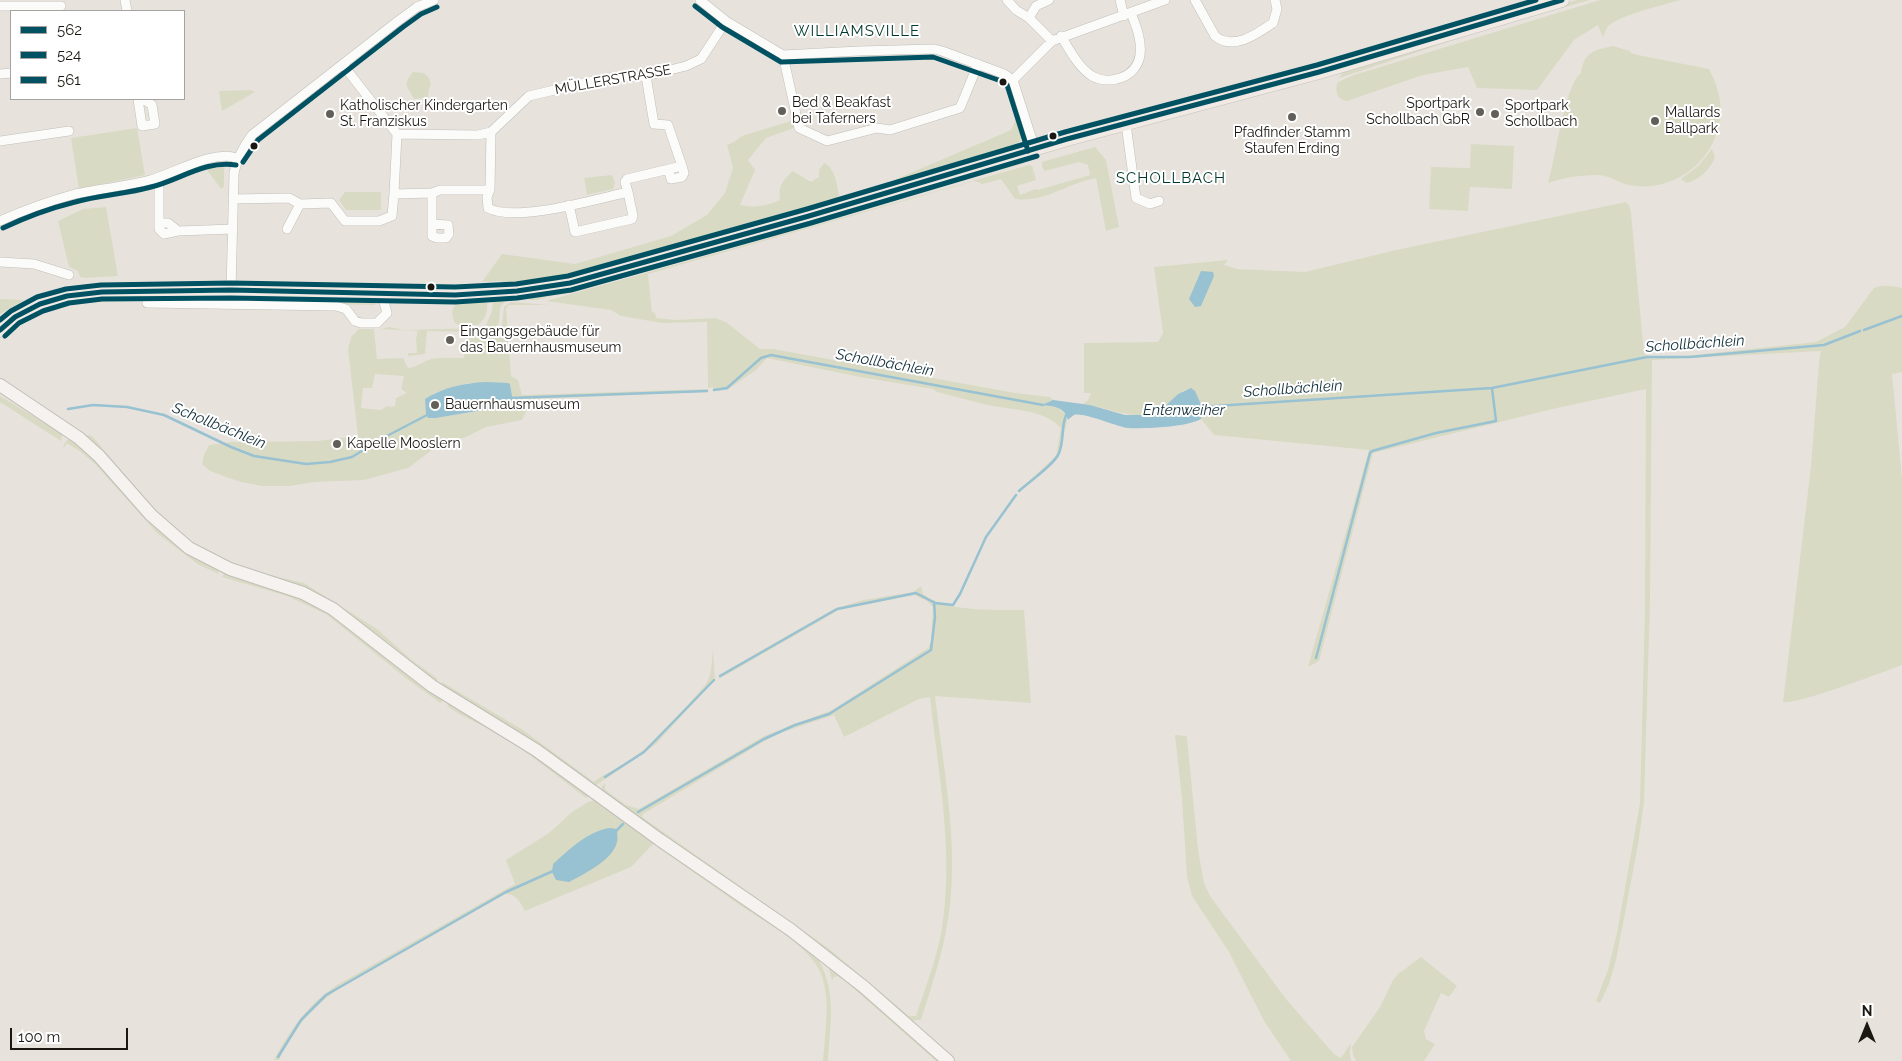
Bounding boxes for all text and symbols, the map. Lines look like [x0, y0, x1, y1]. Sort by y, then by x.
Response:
legend [10, 10, 185, 100]
text: 562 [57, 21, 82, 39]
district label: WILLIAMSVILLE [792, 22, 922, 40]
text: 524 [57, 46, 81, 64]
street label: MÜLLERSTRASSE [554, 62, 672, 98]
text: 561 [57, 71, 81, 89]
unlabelled marker [998, 77, 1008, 87]
place label: Bed & Beakfast bei Taferners [792, 95, 891, 128]
place label: Sportpark Schollbach GbR [1366, 96, 1470, 128]
place label: Katholischer Kindergarten St. Franziskus [340, 98, 508, 130]
place label: Sportpark Schollbach [1505, 98, 1577, 130]
marker: Bed & Beakfast bei Taferners [776, 105, 788, 117]
place label: Mallards Ballpark [1665, 105, 1720, 138]
marker: Sportpark Schollbach GbR [1474, 106, 1486, 118]
marker: Katholischer Kindergarten St. Franziskus [324, 108, 336, 120]
marker: Sportpark Schollbach [1489, 108, 1501, 120]
marker: Pfadfinder Stamm Staufen Erding [1286, 111, 1298, 123]
marker: Mallards Ballpark [1649, 115, 1661, 127]
place label: Pfadfinder Stamm Staufen Erding [1234, 125, 1350, 158]
unlabelled marker [1048, 131, 1058, 141]
unlabelled marker [249, 141, 259, 151]
district label: SCHOLLBACH [1115, 169, 1227, 187]
unlabelled marker [426, 282, 436, 292]
place label: Eingangsgebäude für das Bauernhausmuseum [460, 324, 621, 357]
water label: Schollbächlein [1645, 332, 1745, 356]
marker: Eingangsgebäude für das Bauernhausmuseum [444, 334, 456, 346]
water label: Schollbächlein [835, 346, 935, 380]
water label: Schollbächlein [1243, 377, 1343, 401]
place label: Bauernhausmuseum [445, 397, 580, 413]
water label: Schollbächlein [170, 399, 268, 453]
marker: Bauernhausmuseum [429, 399, 441, 411]
water label: Entenweiher [1143, 401, 1225, 419]
place label: Kapelle Mooslern [347, 436, 461, 452]
marker: Kapelle Mooslern [331, 438, 343, 450]
north arrow [1842, 1001, 1892, 1051]
text: N [1862, 1003, 1872, 1019]
scale bar [12, 1018, 130, 1050]
text: 100 m [18, 1028, 60, 1046]

